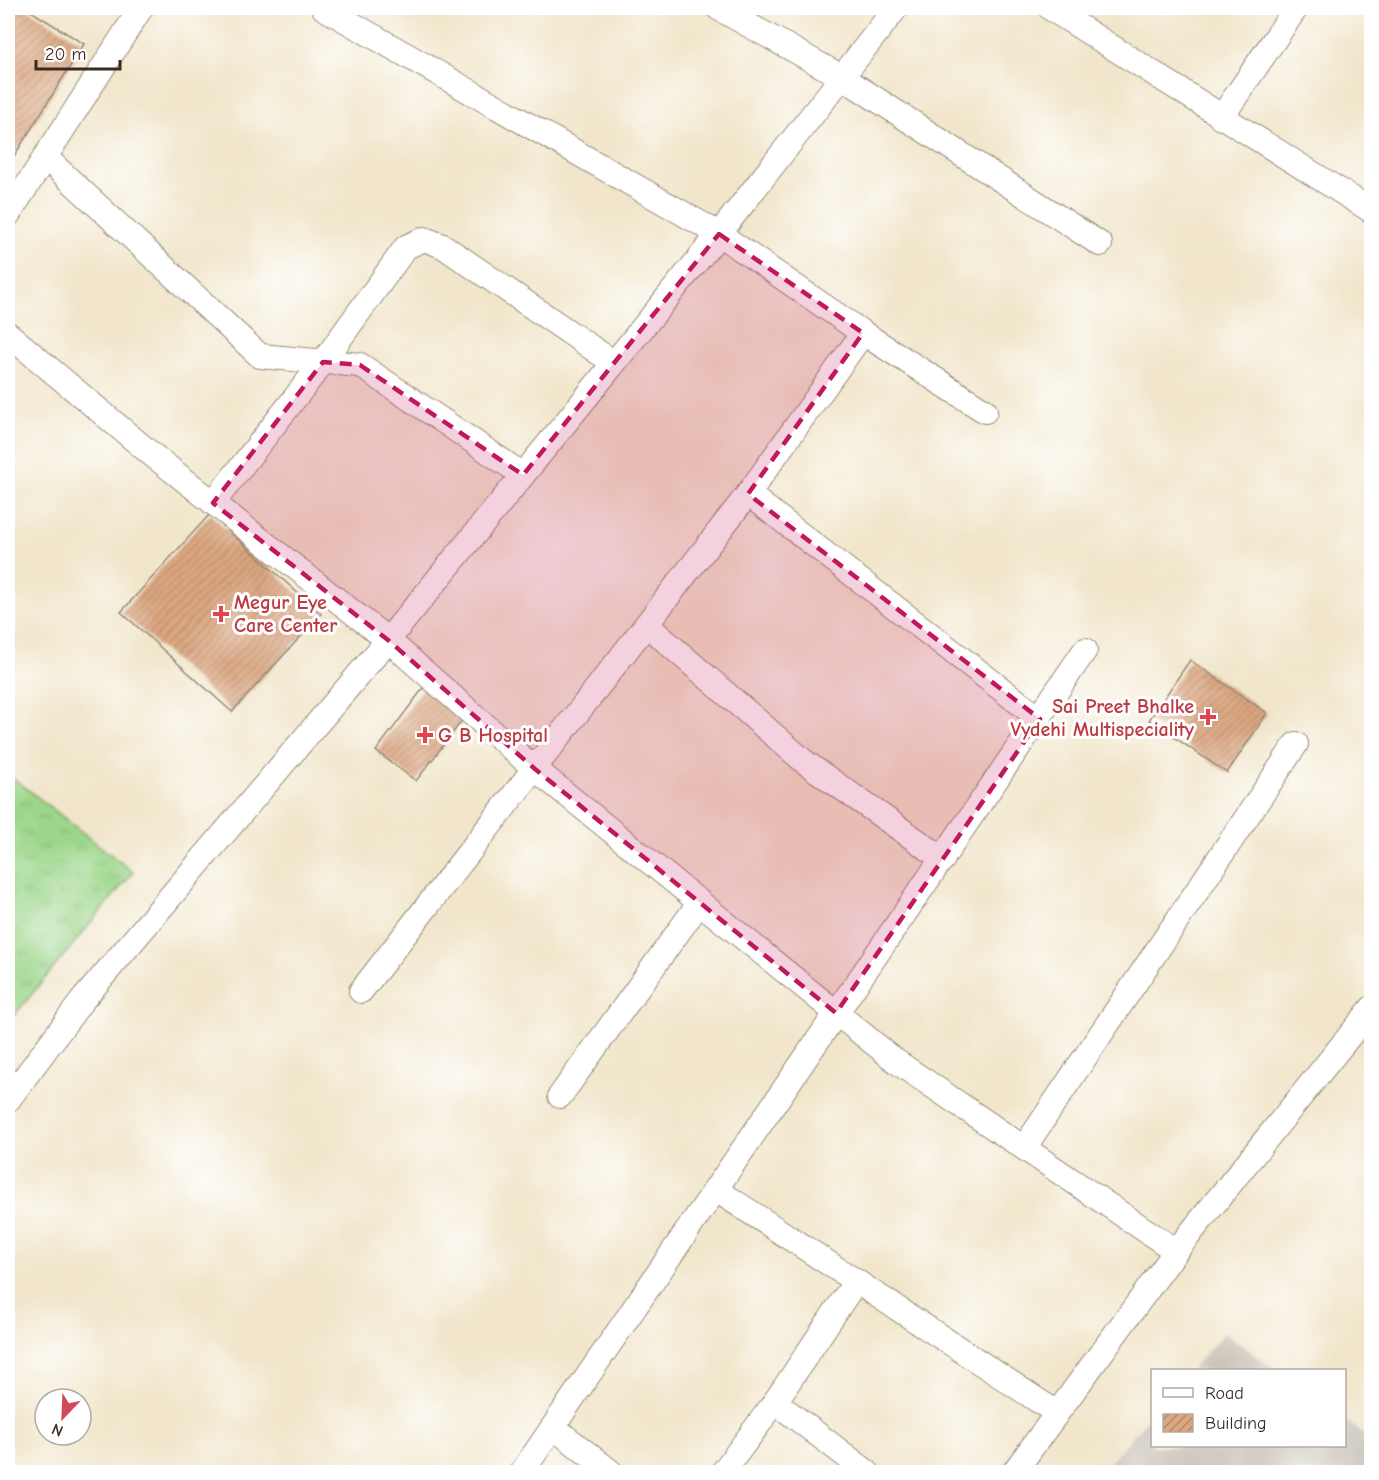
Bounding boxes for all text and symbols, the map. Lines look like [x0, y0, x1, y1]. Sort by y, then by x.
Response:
scale bar [36, 33, 120, 71]
text: 20 m [45, 44, 86, 65]
place label: Megur Eye Care Center [234, 591, 337, 637]
marker: Megur Eye Care Center [212, 605, 230, 623]
place label: Sai Preet Bhalke Vydehi Multispeciality [1011, 695, 1195, 741]
marker: Sai Preet Bhalke Vydehi Multispeciality [1199, 708, 1217, 726]
place label: G B Hospital [438, 724, 548, 747]
marker: G B Hospital [416, 726, 434, 744]
legend [1151, 1369, 1346, 1447]
text: Road [1205, 1383, 1244, 1404]
north arrow [33, 1387, 93, 1447]
text: Building [1205, 1413, 1267, 1434]
text: N [49, 1420, 66, 1440]

